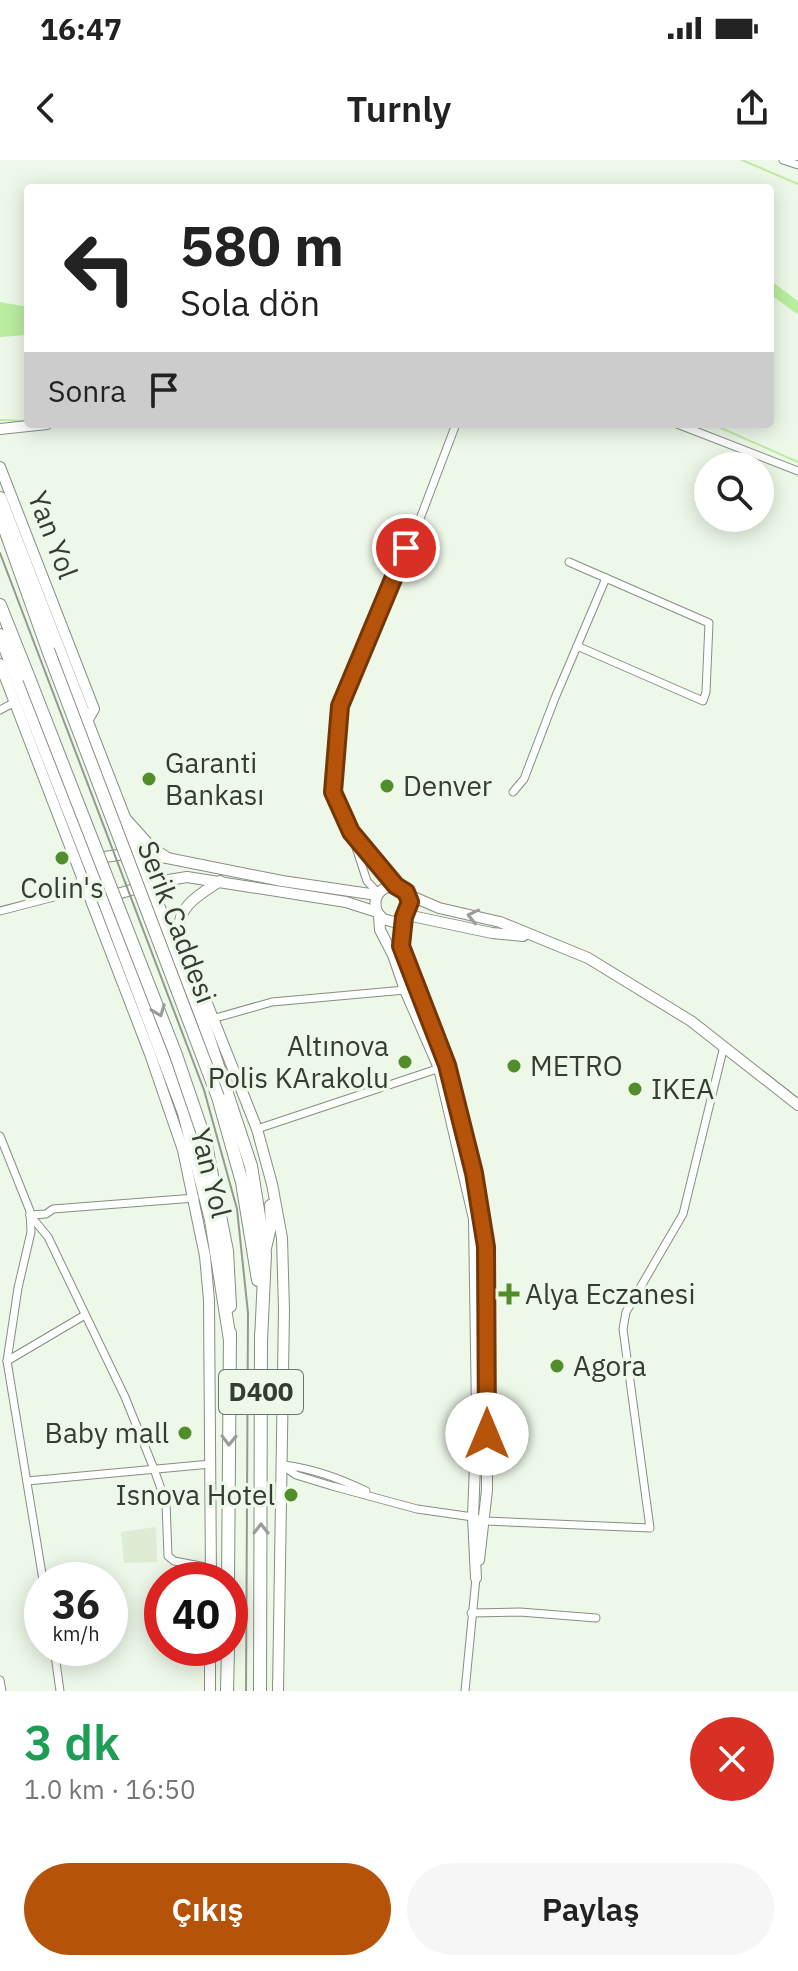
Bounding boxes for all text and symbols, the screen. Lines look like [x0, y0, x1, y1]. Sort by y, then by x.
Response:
text: 16:47 [40, 9, 122, 48]
text: Turnly [347, 85, 451, 132]
icon: back [24, 86, 68, 130]
icon: share [730, 86, 774, 130]
text: 580 m [180, 209, 344, 281]
icon: left [48, 216, 152, 320]
text: Sola dön [180, 279, 320, 326]
icon: arrive [142, 368, 186, 412]
text: Sonra [48, 371, 126, 410]
map controls [694, 452, 774, 532]
button: search [694, 452, 774, 532]
street label: Yan Yol [20, 486, 87, 584]
pin [372, 514, 440, 582]
icon: arrive [384, 526, 428, 570]
place label: Garanti Bankası [165, 744, 264, 813]
place label: Denver [403, 767, 492, 804]
marker: Garanti Bankası [140, 770, 158, 788]
marker: Denver [378, 777, 396, 795]
street label: Serik Caddesi [130, 835, 225, 1008]
marker: Colin's [53, 849, 71, 867]
place label: Colin's [20, 869, 104, 906]
one-way arrow [466, 908, 480, 925]
one-way arrow [149, 1003, 166, 1017]
place label: Altınova Polis KArakolu [208, 1027, 389, 1096]
place label: METRO [530, 1047, 623, 1084]
marker: Altınova Polis KArakolu [396, 1053, 414, 1071]
marker: METRO [505, 1057, 523, 1075]
place label: IKEA [651, 1070, 714, 1107]
marker: IKEA [626, 1080, 644, 1098]
street label: Yan Yol [183, 1124, 240, 1222]
place label: Alya Eczanesi [525, 1275, 695, 1312]
marker: Alya Eczanesi [500, 1285, 518, 1303]
place label: Agora [573, 1347, 646, 1384]
marker: Agora [548, 1357, 566, 1375]
road number: D400 [219, 1370, 303, 1414]
position arrow [445, 1392, 529, 1476]
place label: Baby mall [45, 1414, 169, 1451]
marker: Baby mall [176, 1424, 194, 1442]
one-way arrow [220, 1434, 238, 1447]
place label: Isnova Hotel [116, 1476, 275, 1513]
marker: Isnova Hotel [282, 1486, 300, 1504]
one-way arrow [252, 1522, 270, 1535]
speed limit sign: 40 [144, 1562, 248, 1666]
text: 36 [52, 1578, 100, 1630]
text: km/h [52, 1620, 100, 1647]
text: 3 dk [24, 1711, 120, 1773]
button: close [690, 1717, 774, 1801]
text: 1.0 km · 16:50 [24, 1772, 196, 1806]
button: Çıkış [24, 1863, 391, 1955]
button: Paylaş [407, 1863, 774, 1955]

